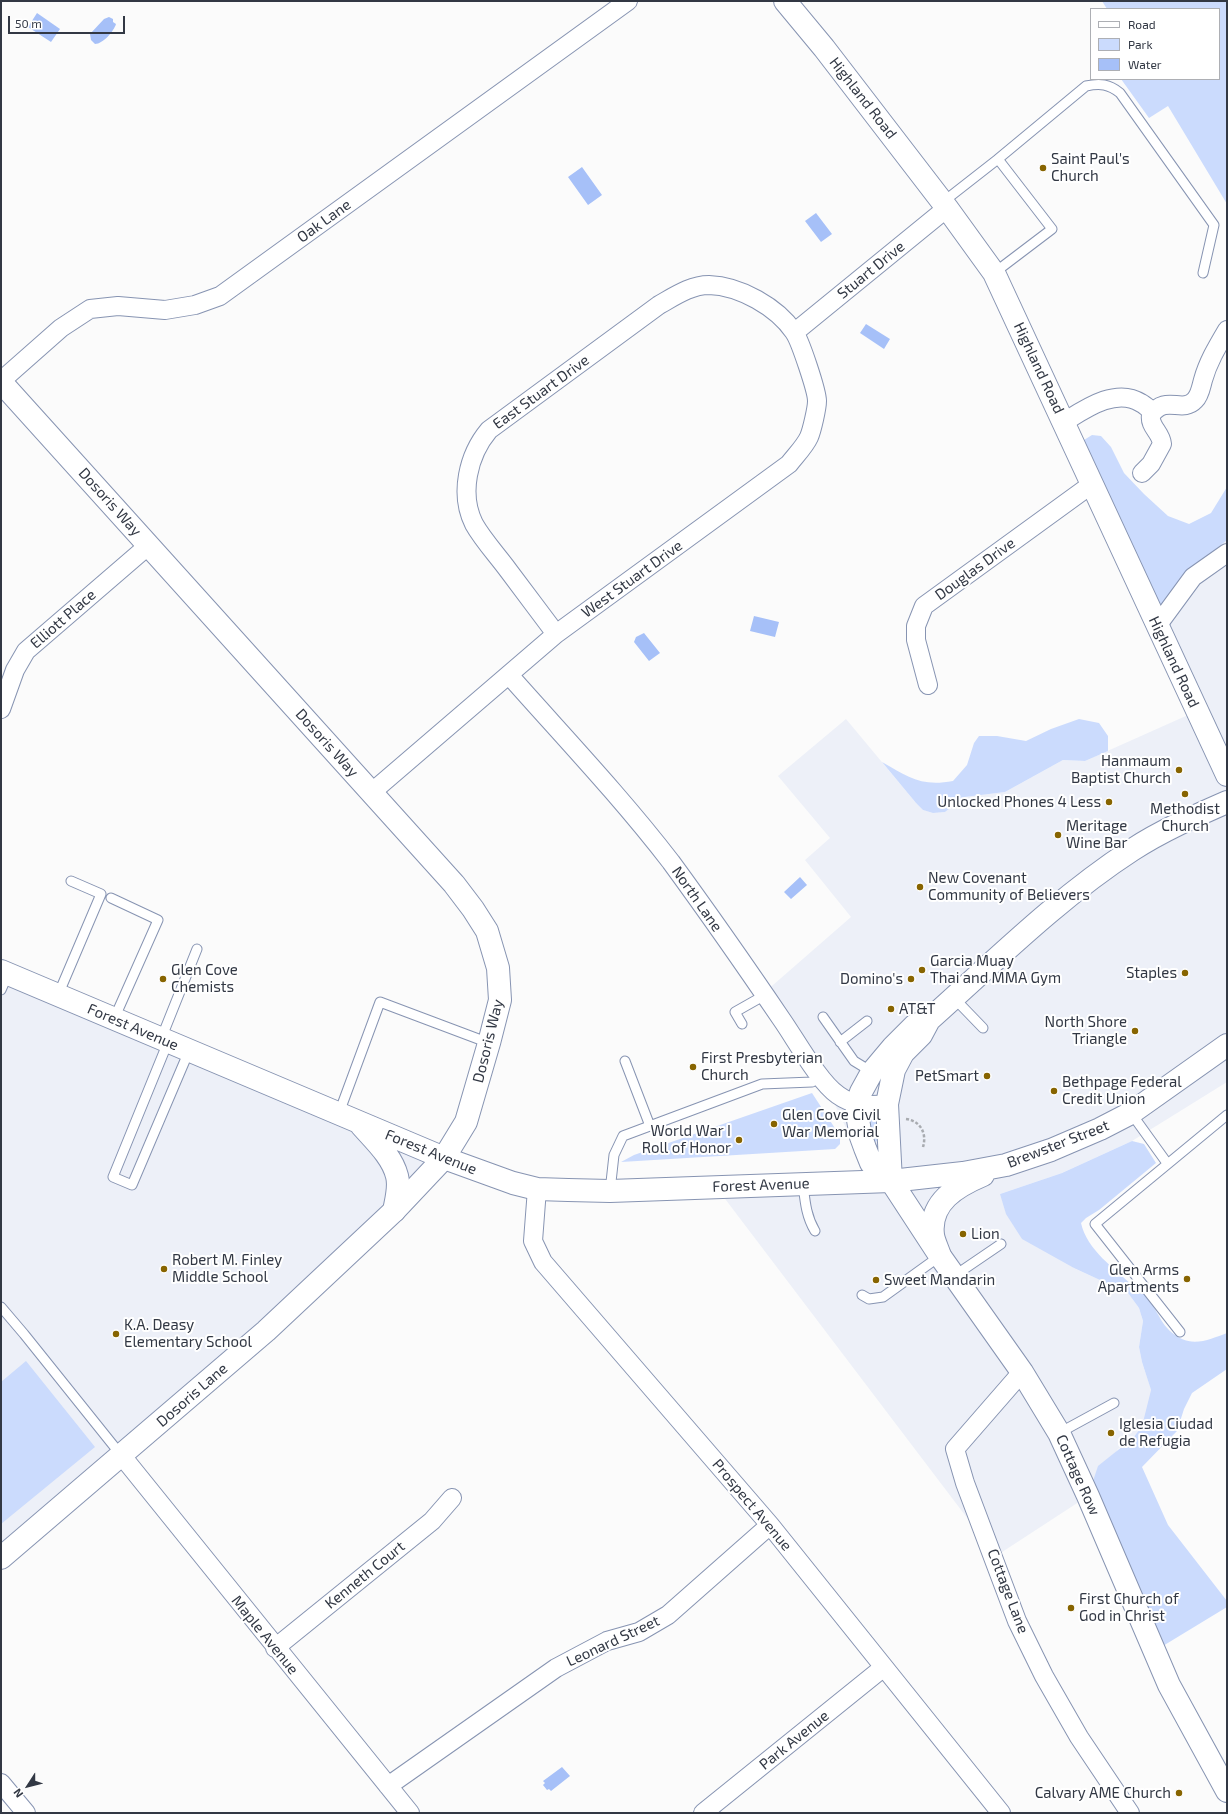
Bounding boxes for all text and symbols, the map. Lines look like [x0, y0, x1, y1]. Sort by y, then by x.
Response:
scale bar [10, 8, 127, 34]
legend [1090, 8, 1220, 80]
text: 50 m [15, 16, 42, 30]
text: Road [1128, 17, 1156, 31]
text: Park [1128, 37, 1153, 51]
street label: Highland Road [826, 54, 900, 142]
text: Water [1128, 57, 1162, 71]
place label: Saint Paul's Church [1051, 150, 1130, 185]
marker: Saint Paul's Church [1038, 163, 1048, 173]
street label: Oak Lane [294, 196, 354, 246]
street label: Stuart Drive [834, 237, 908, 303]
street label: Highland Road [1010, 319, 1068, 417]
street label: East Stuart Drive [489, 351, 593, 433]
street label: Dosoris Way [75, 464, 145, 540]
street label: Douglas Drive [931, 534, 1019, 604]
street label: West Stuart Drive [578, 536, 686, 622]
street label: Elliott Place [26, 586, 100, 652]
street label: Highland Road [1145, 613, 1203, 711]
street label: Dosoris Way [292, 705, 362, 781]
place label: Hanmaum Baptist Church [1071, 752, 1171, 787]
marker: Hanmaum Baptist Church [1174, 765, 1184, 775]
marker: Methodist Church [1180, 789, 1190, 799]
place label: Unlocked Phones 4 Less [937, 793, 1101, 811]
marker: Unlocked Phones 4 Less [1104, 797, 1114, 807]
place label: Methodist Church [1150, 800, 1220, 835]
place label: Meritage Wine Bar [1066, 817, 1128, 852]
marker: Meritage Wine Bar [1053, 830, 1063, 840]
street label: North Lane [668, 863, 726, 935]
place label: New Covenant Community of Believers [928, 869, 1090, 904]
marker: New Covenant Community of Believers [915, 882, 925, 892]
place label: Garcia Muay Thai and MMA Gym [930, 952, 1061, 987]
place label: Glen Cove Chemists [171, 961, 238, 996]
place label: Staples [1126, 964, 1177, 982]
marker: Garcia Muay Thai and MMA Gym [917, 965, 927, 975]
marker: Staples [1180, 968, 1190, 978]
place label: Domino's [840, 970, 903, 988]
marker: Glen Cove Chemists [158, 974, 168, 984]
marker: Domino's [906, 974, 916, 984]
street label: Dosoris Way [469, 997, 507, 1085]
street label: Forest Avenue [85, 1000, 181, 1054]
place label: AT&T [899, 1000, 936, 1018]
marker: AT&T [886, 1004, 896, 1014]
place label: North Shore Triangle [1045, 1013, 1127, 1048]
marker: North Shore Triangle [1130, 1026, 1140, 1036]
place label: First Presbyterian Church [701, 1049, 823, 1084]
marker: First Presbyterian Church [688, 1062, 698, 1072]
place label: PetSmart [915, 1067, 979, 1085]
marker: PetSmart [982, 1071, 992, 1081]
place label: Bethpage Federal Credit Union [1062, 1073, 1182, 1108]
marker: Bethpage Federal Credit Union [1049, 1086, 1059, 1096]
place label: Glen Cove Civil War Memorial [782, 1106, 881, 1141]
street label: Brewster Street [1004, 1116, 1112, 1172]
marker: Glen Cove Civil War Memorial [769, 1119, 779, 1129]
place label: World War I Roll of Honor [642, 1122, 731, 1157]
street label: Forest Avenue [383, 1125, 479, 1179]
marker: World War I Roll of Honor [734, 1135, 744, 1145]
street label: Forest Avenue [712, 1174, 810, 1196]
place label: Lion [971, 1225, 1000, 1243]
marker: Lion [958, 1229, 968, 1239]
place label: Robert M. Finley Middle School [172, 1251, 282, 1286]
place label: Glen Arms Apartments [1098, 1261, 1179, 1296]
marker: Robert M. Finley Middle School [159, 1264, 169, 1274]
place label: Sweet Mandarin [884, 1271, 995, 1289]
marker: Glen Arms Apartments [1182, 1274, 1192, 1284]
marker: Sweet Mandarin [871, 1275, 881, 1285]
place label: K.A. Deasy Elementary School [124, 1316, 252, 1351]
marker: K.A. Deasy Elementary School [111, 1329, 121, 1339]
street label: Dosoris Lane [153, 1359, 231, 1431]
place label: Iglesia Ciudad de Refugia [1119, 1415, 1213, 1450]
marker: Iglesia Ciudad de Refugia [1106, 1428, 1116, 1438]
street label: Cottage Row [1052, 1432, 1104, 1518]
street label: Prospect Avenue [708, 1455, 796, 1555]
street label: Kenneth Court [322, 1537, 408, 1613]
street label: Cottage Lane [984, 1546, 1032, 1636]
place label: First Church of God in Christ [1079, 1590, 1179, 1625]
street label: Maple Avenue [228, 1592, 302, 1678]
marker: First Church of God in Christ [1066, 1603, 1076, 1613]
street label: Leonard Street [564, 1612, 662, 1670]
street label: Park Avenue [756, 1706, 832, 1774]
north arrow [8, 1766, 48, 1806]
place label: Calvary AME Church [1035, 1784, 1171, 1802]
text: N [10, 1786, 25, 1800]
marker: Calvary AME Church [1174, 1788, 1184, 1798]

